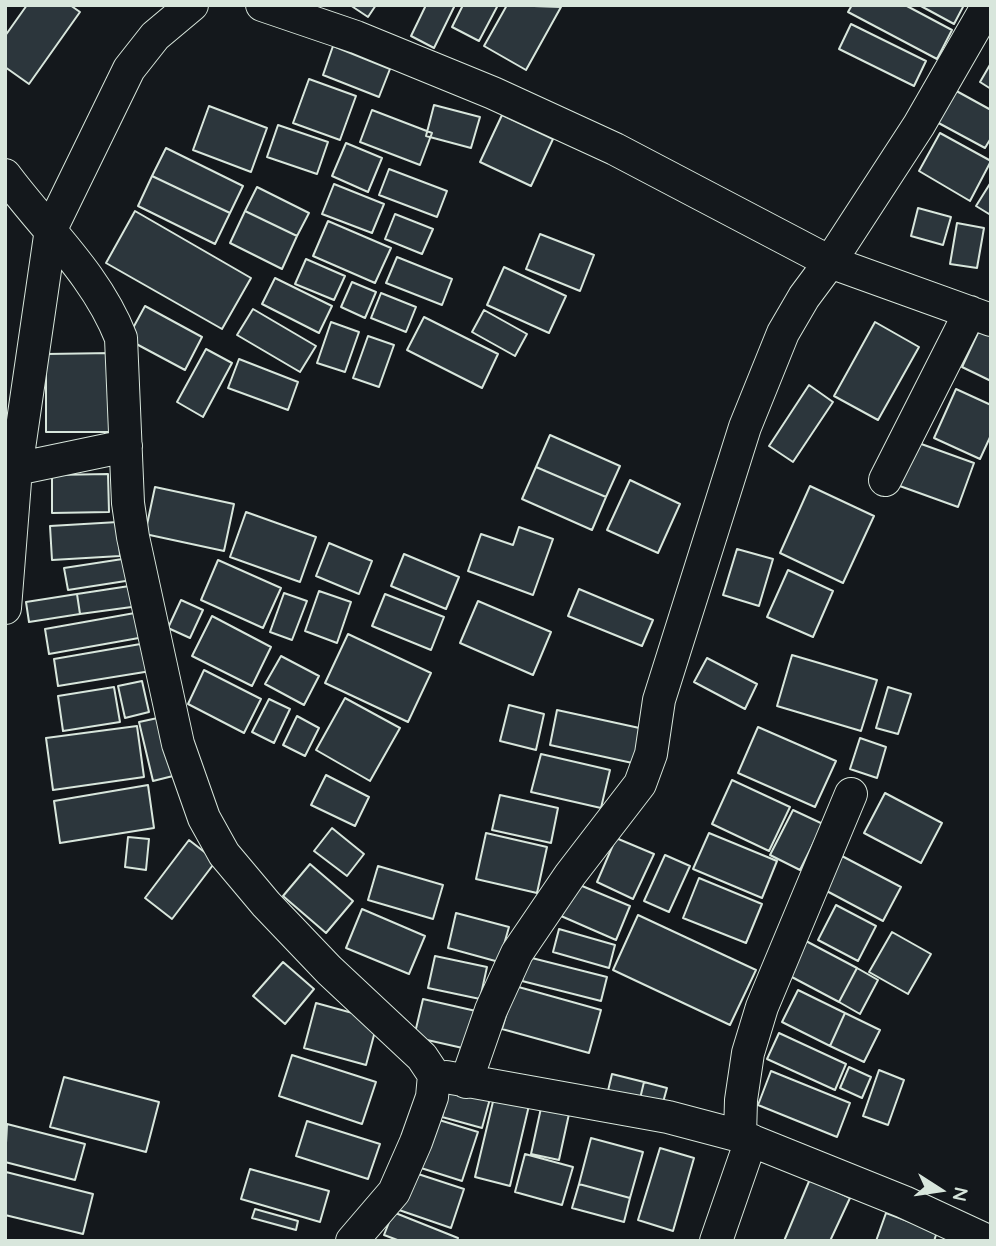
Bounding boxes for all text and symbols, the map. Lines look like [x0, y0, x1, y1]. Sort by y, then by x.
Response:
north arrow [905, 1155, 975, 1225]
text: N [947, 1185, 974, 1204]

